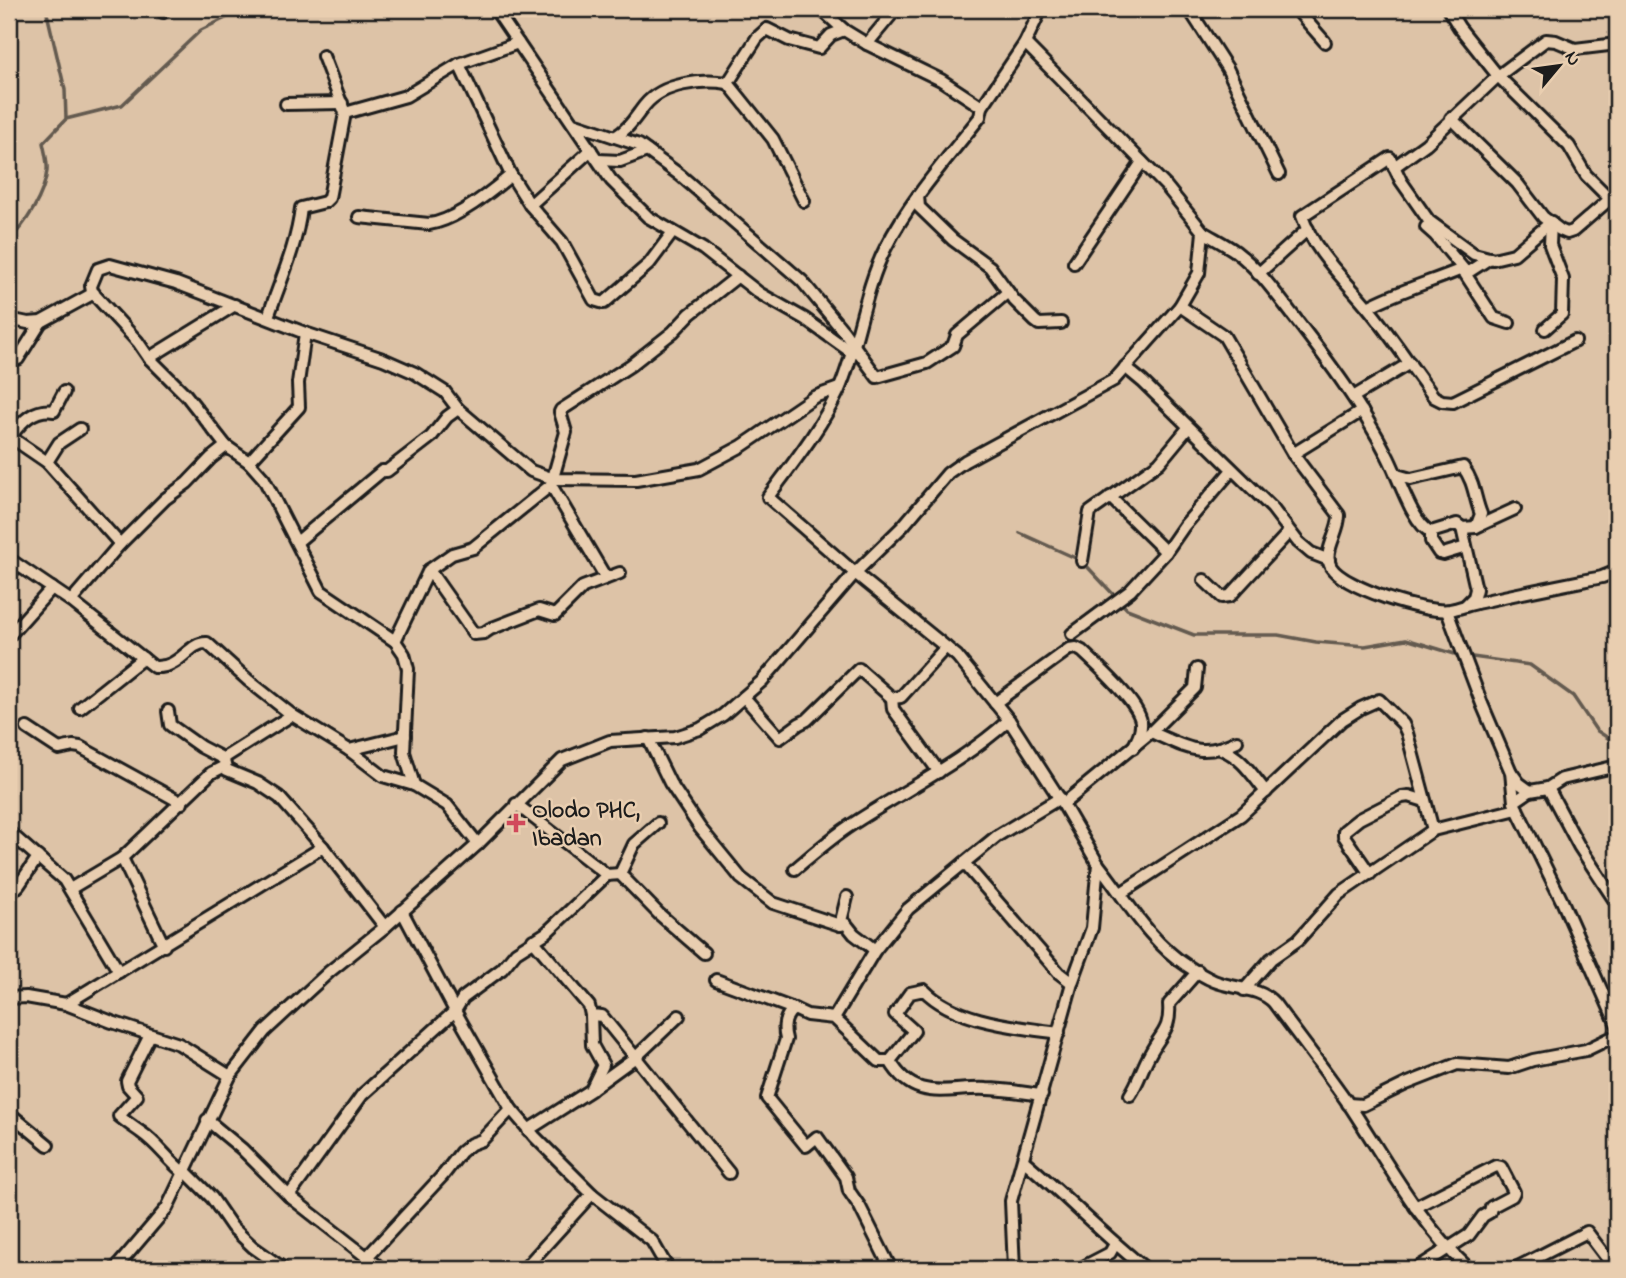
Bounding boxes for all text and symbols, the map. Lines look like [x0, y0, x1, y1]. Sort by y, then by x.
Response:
north arrow [1524, 32, 1594, 102]
text: N [1557, 47, 1587, 71]
place label: Olodo PHC, Ibadan [532, 794, 640, 857]
marker: Olodo PHC, Ibadan [506, 813, 526, 833]

